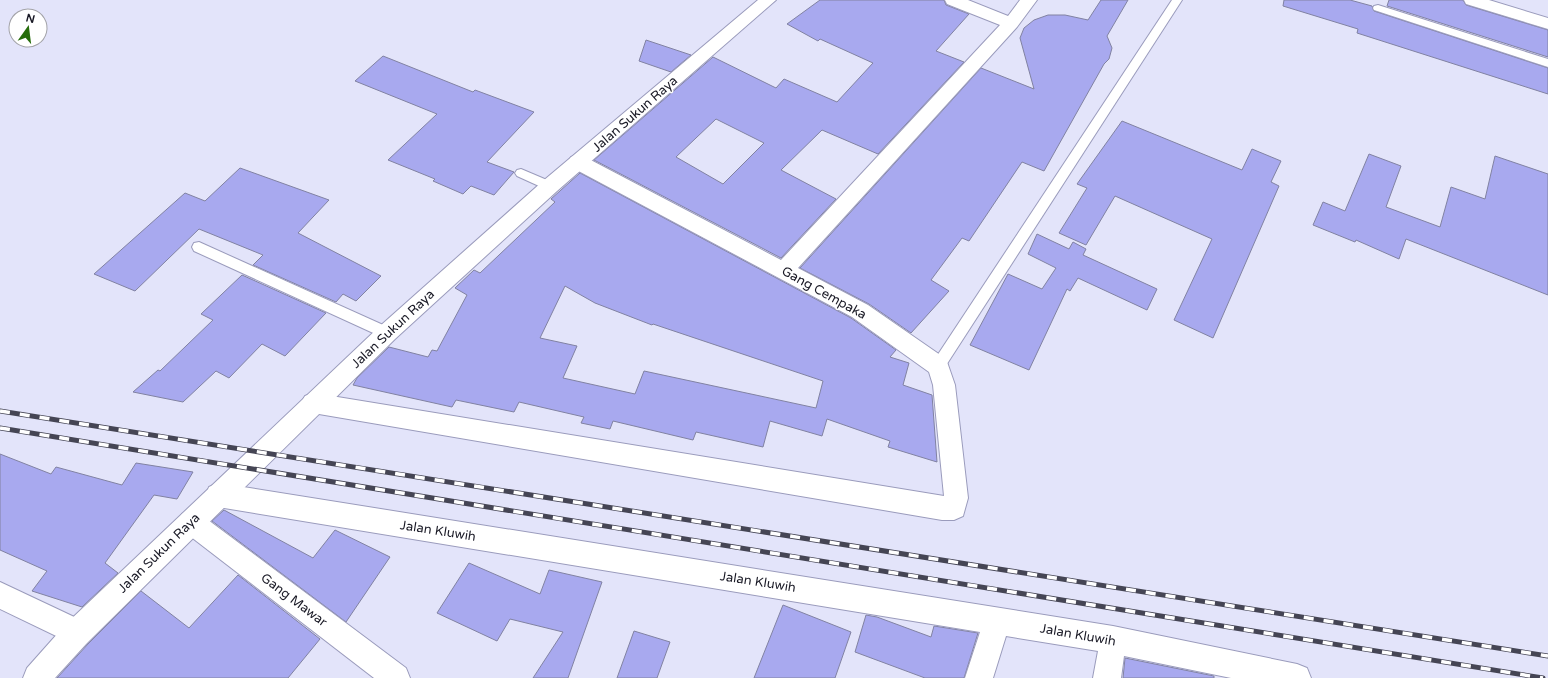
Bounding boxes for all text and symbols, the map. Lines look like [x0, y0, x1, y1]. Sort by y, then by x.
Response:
north arrow [8, 8, 48, 48]
text: N [24, 11, 36, 26]
street label: Jalan Sukun Raya [589, 73, 681, 155]
street label: Gang Cempaka [779, 263, 869, 323]
street label: Jalan Sukun Raya [348, 286, 438, 372]
street label: Jalan Sukun Raya [115, 510, 203, 596]
street label: Jalan Kluwih [399, 517, 477, 545]
street label: Jalan Kluwih [719, 568, 797, 596]
street label: Gang Mawar [258, 570, 330, 630]
street label: Jalan Kluwih [1039, 620, 1117, 650]

